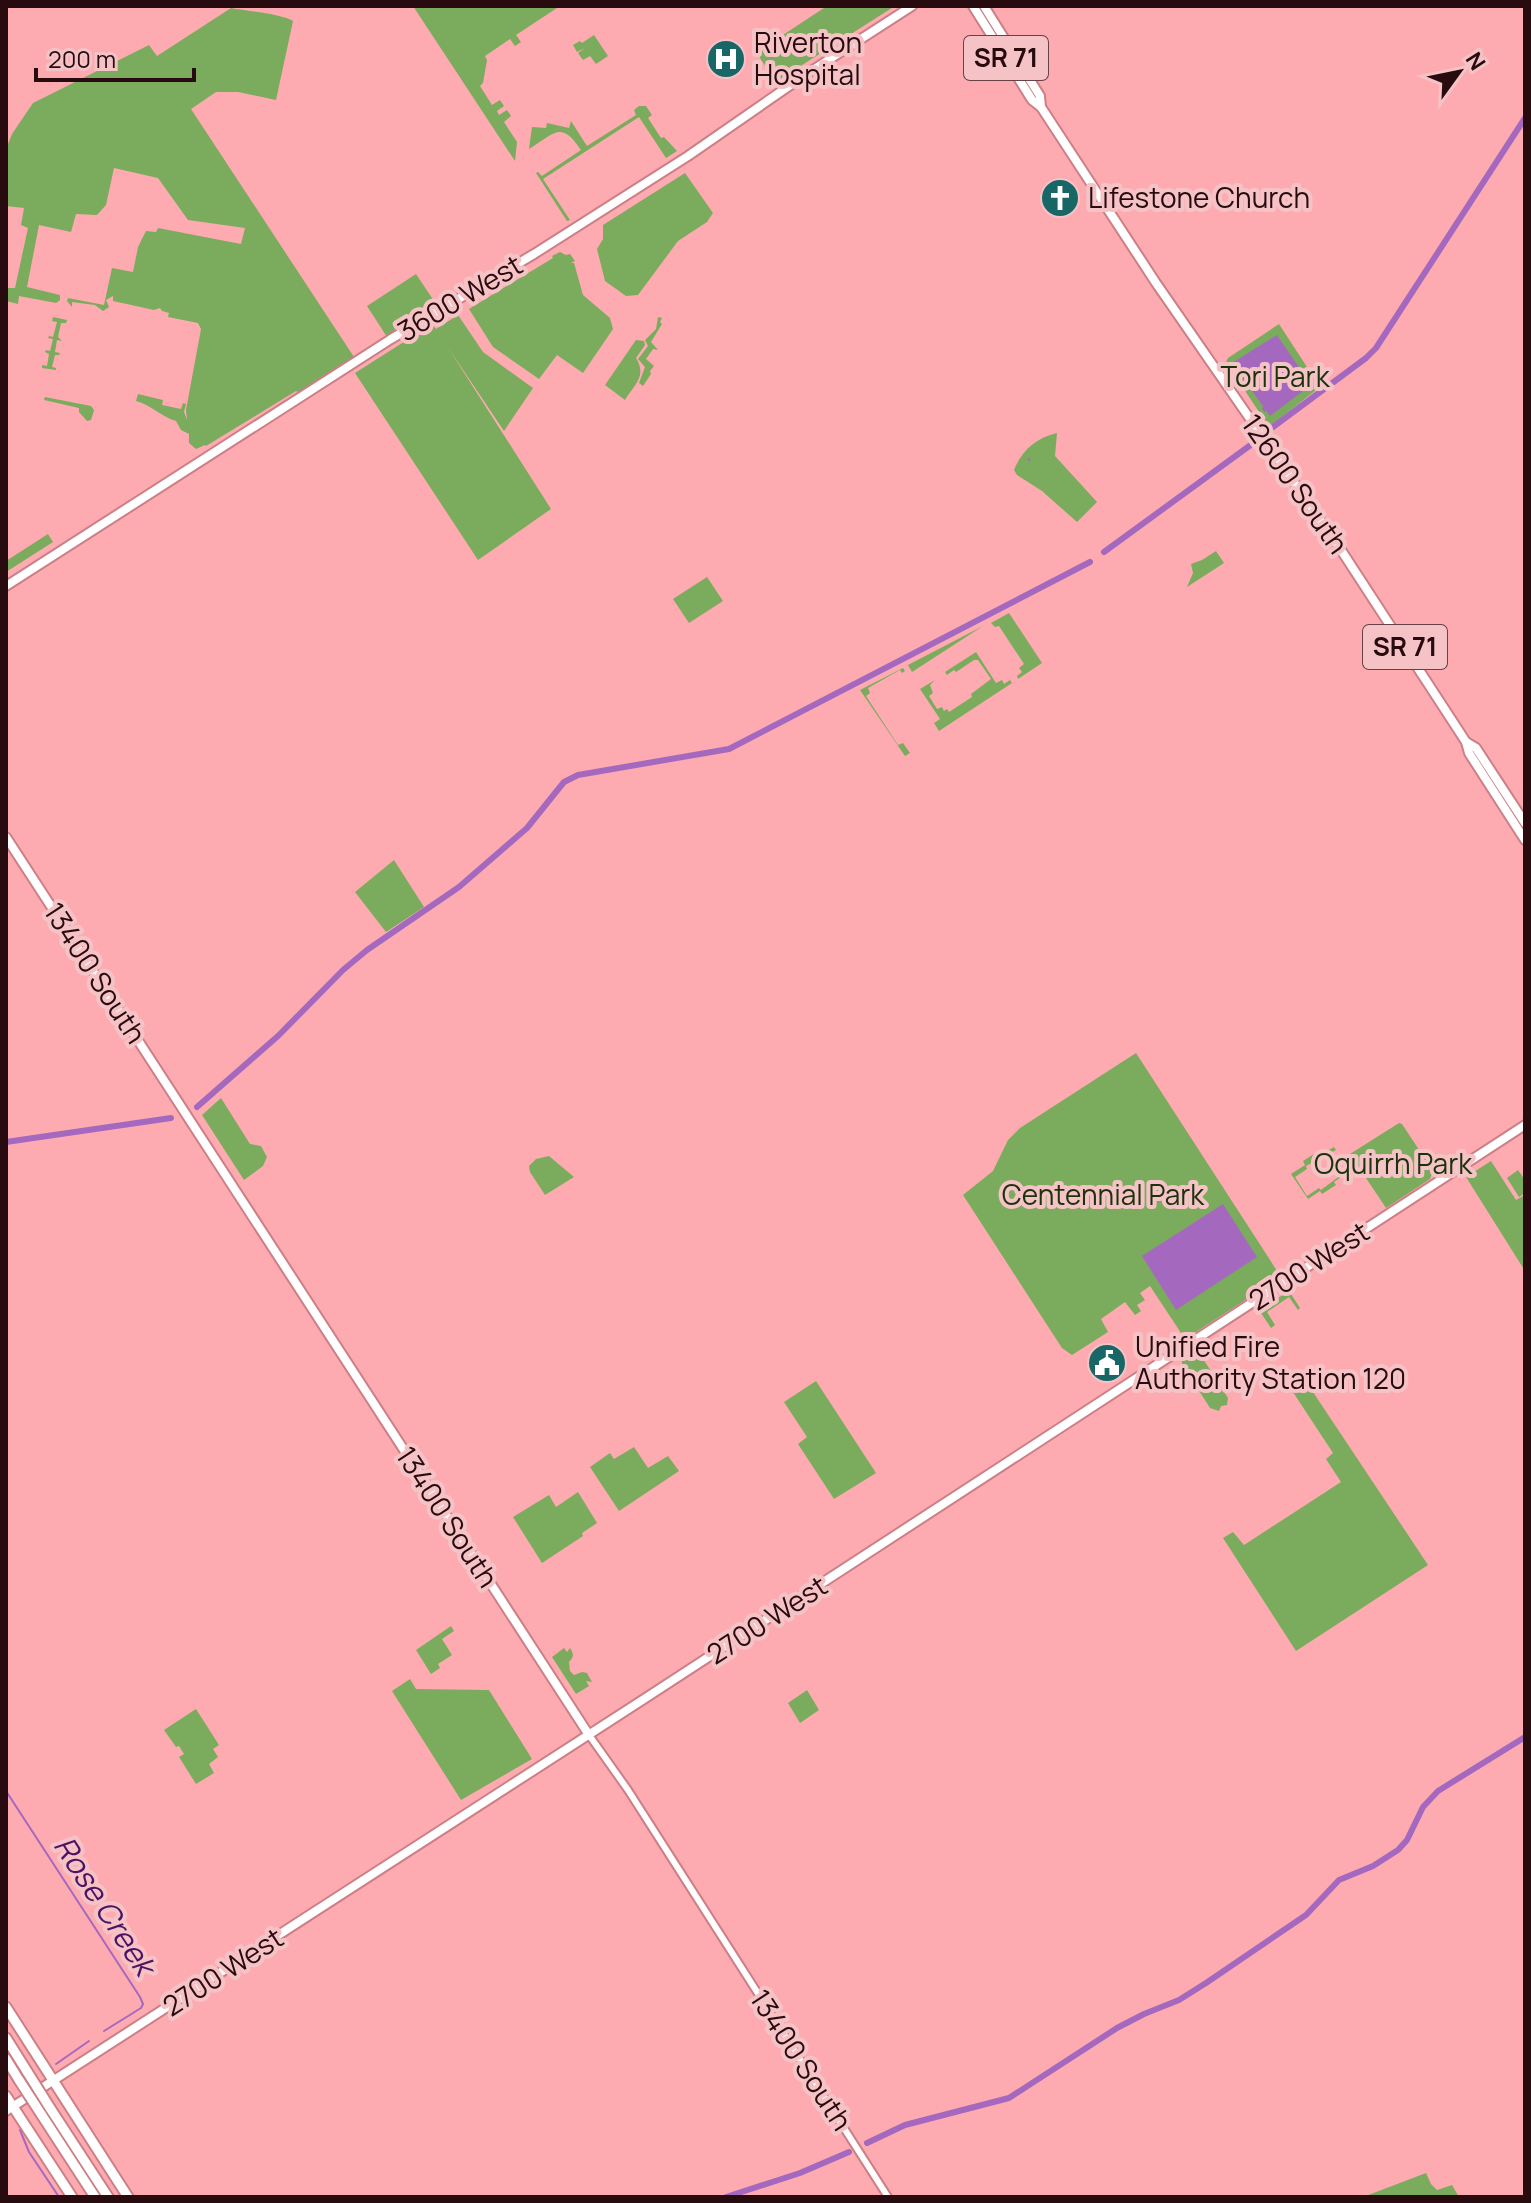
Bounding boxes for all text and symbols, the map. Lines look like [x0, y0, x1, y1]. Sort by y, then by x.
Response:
place label: Riverton Hospital [754, 23, 862, 93]
scale bar [36, 32, 194, 82]
north arrow [1419, 32, 1499, 112]
road number: SR 71 [964, 36, 1048, 80]
hospital icon: Riverton Hospital [705, 38, 747, 80]
text: 200 m [48, 42, 116, 75]
text: N [1459, 46, 1493, 76]
church icon: Lifestone Church [1039, 177, 1081, 219]
place label: Lifestone Church [1088, 178, 1310, 216]
street label: 3600 West [390, 245, 529, 349]
park label: Tori Park [1220, 357, 1331, 395]
street label: 12600 South [1234, 406, 1358, 561]
road number: SR 71 [1363, 625, 1447, 669]
street label: 13400 South [36, 895, 156, 1050]
park label: Oquirrh Park [1314, 1144, 1473, 1182]
park label: Centennial Park [1002, 1175, 1205, 1213]
street label: 2700 West [1241, 1212, 1376, 1318]
place label: Unified Fire Authority Station 120 [1135, 1327, 1406, 1397]
public building icon: Unified Fire Authority Station 120 [1086, 1342, 1128, 1384]
street label: 13400 South [388, 1439, 508, 1594]
street label: 2700 West [699, 1566, 834, 1672]
water label: Rose Creek [45, 1828, 168, 1986]
street label: 2700 West [155, 1918, 290, 2024]
street label: 13400 South [742, 1982, 862, 2137]

